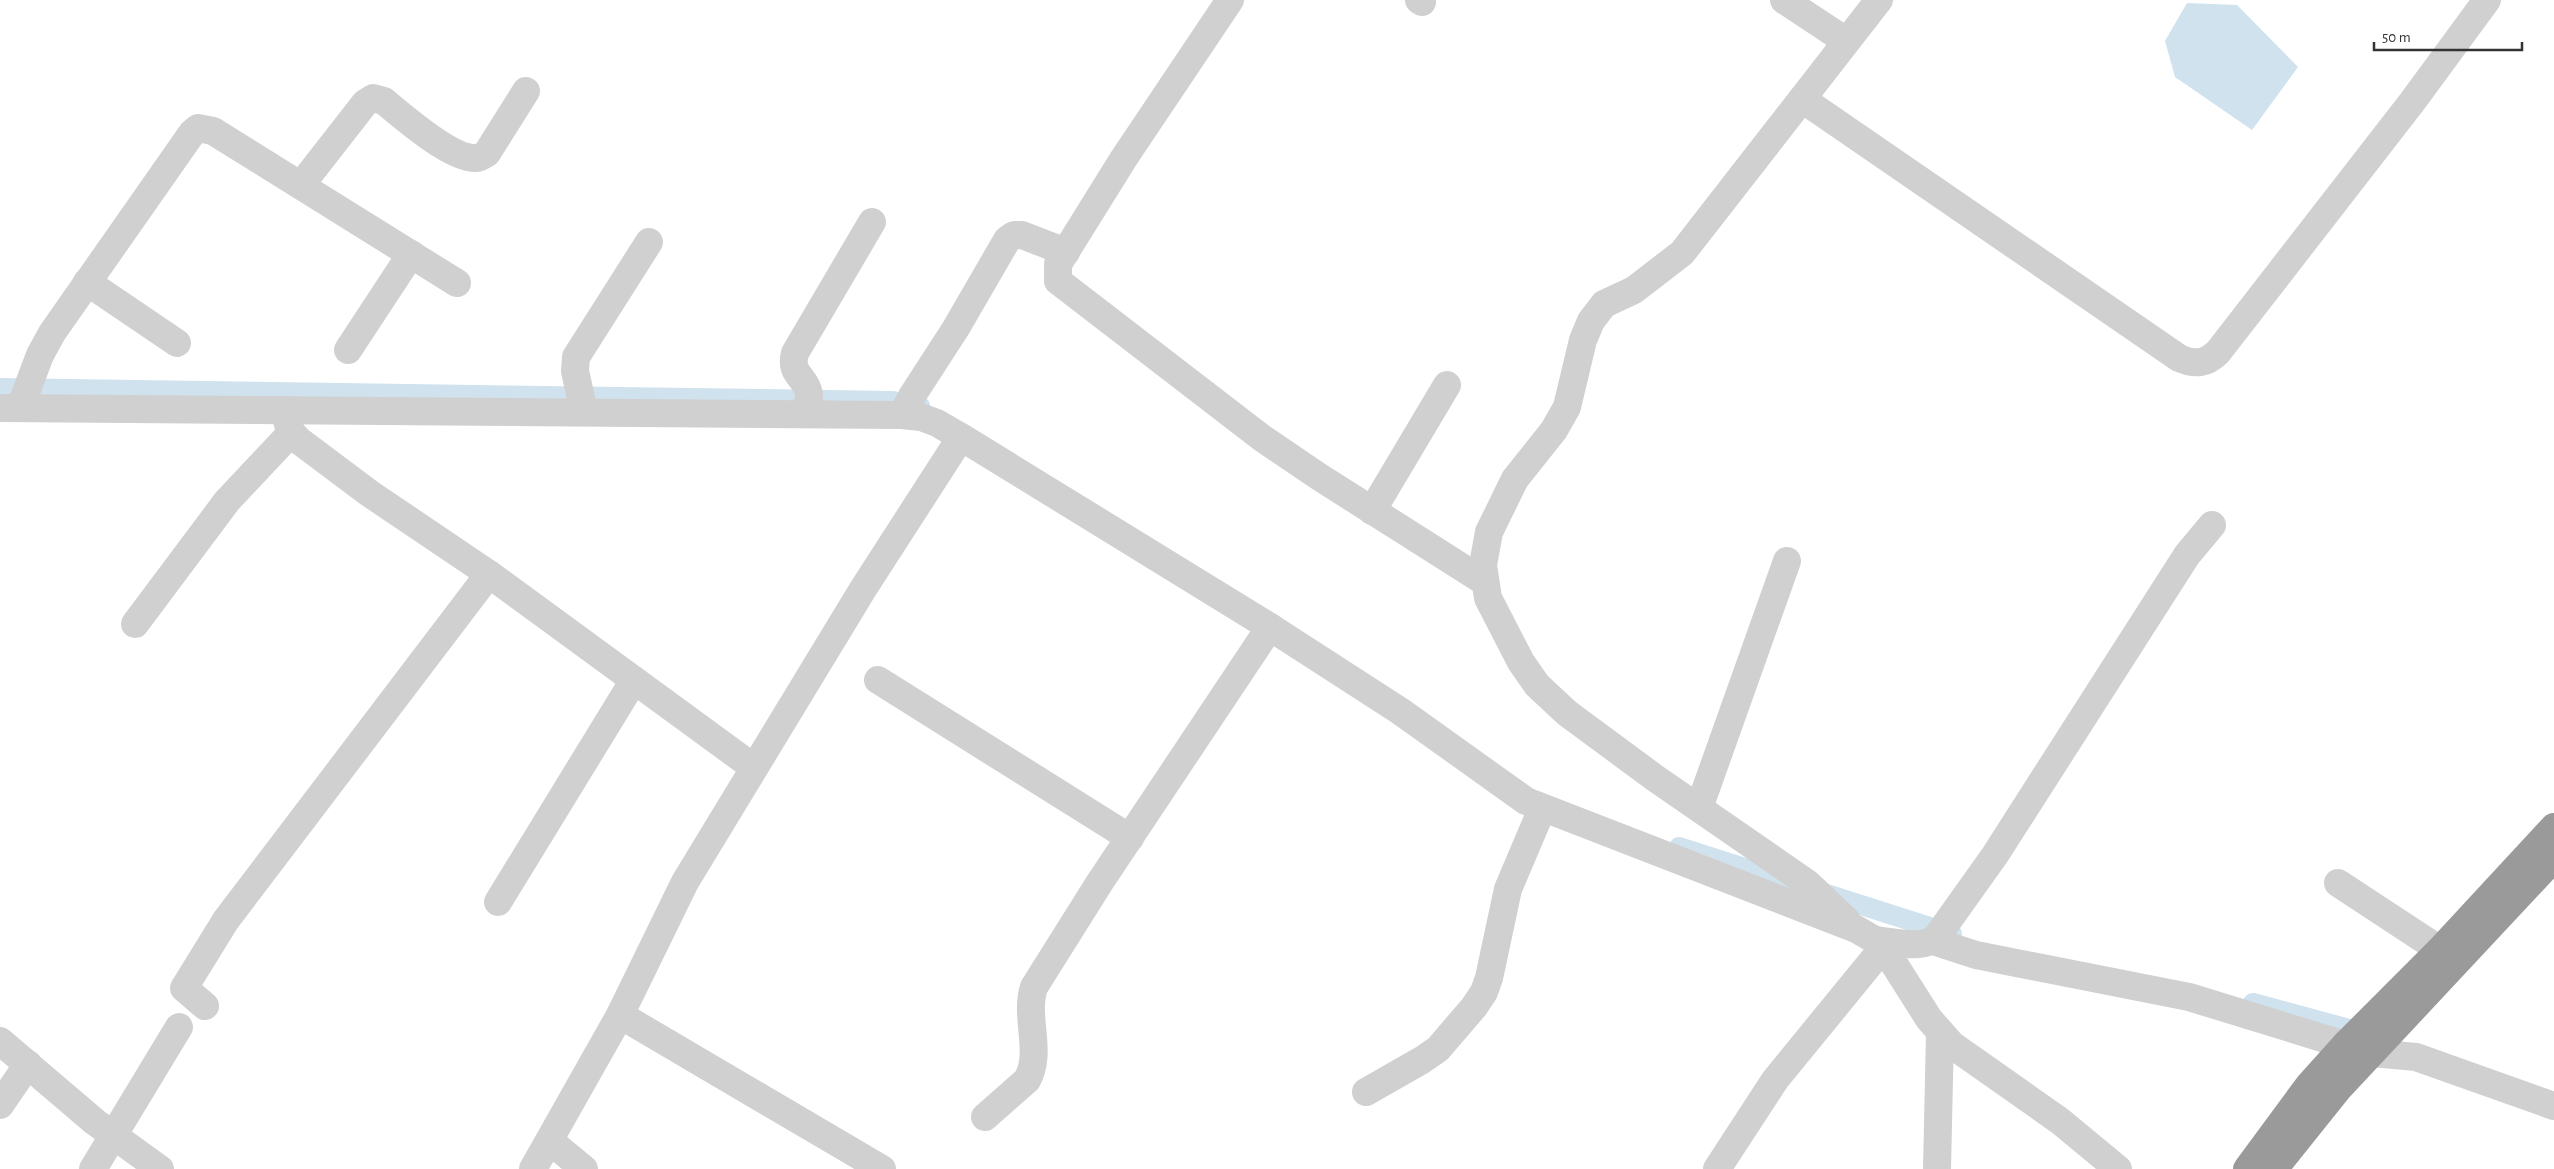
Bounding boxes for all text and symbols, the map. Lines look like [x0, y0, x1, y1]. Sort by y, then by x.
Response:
scale bar [2374, 20, 2522, 52]
text: 50 m [2382, 30, 2411, 45]

